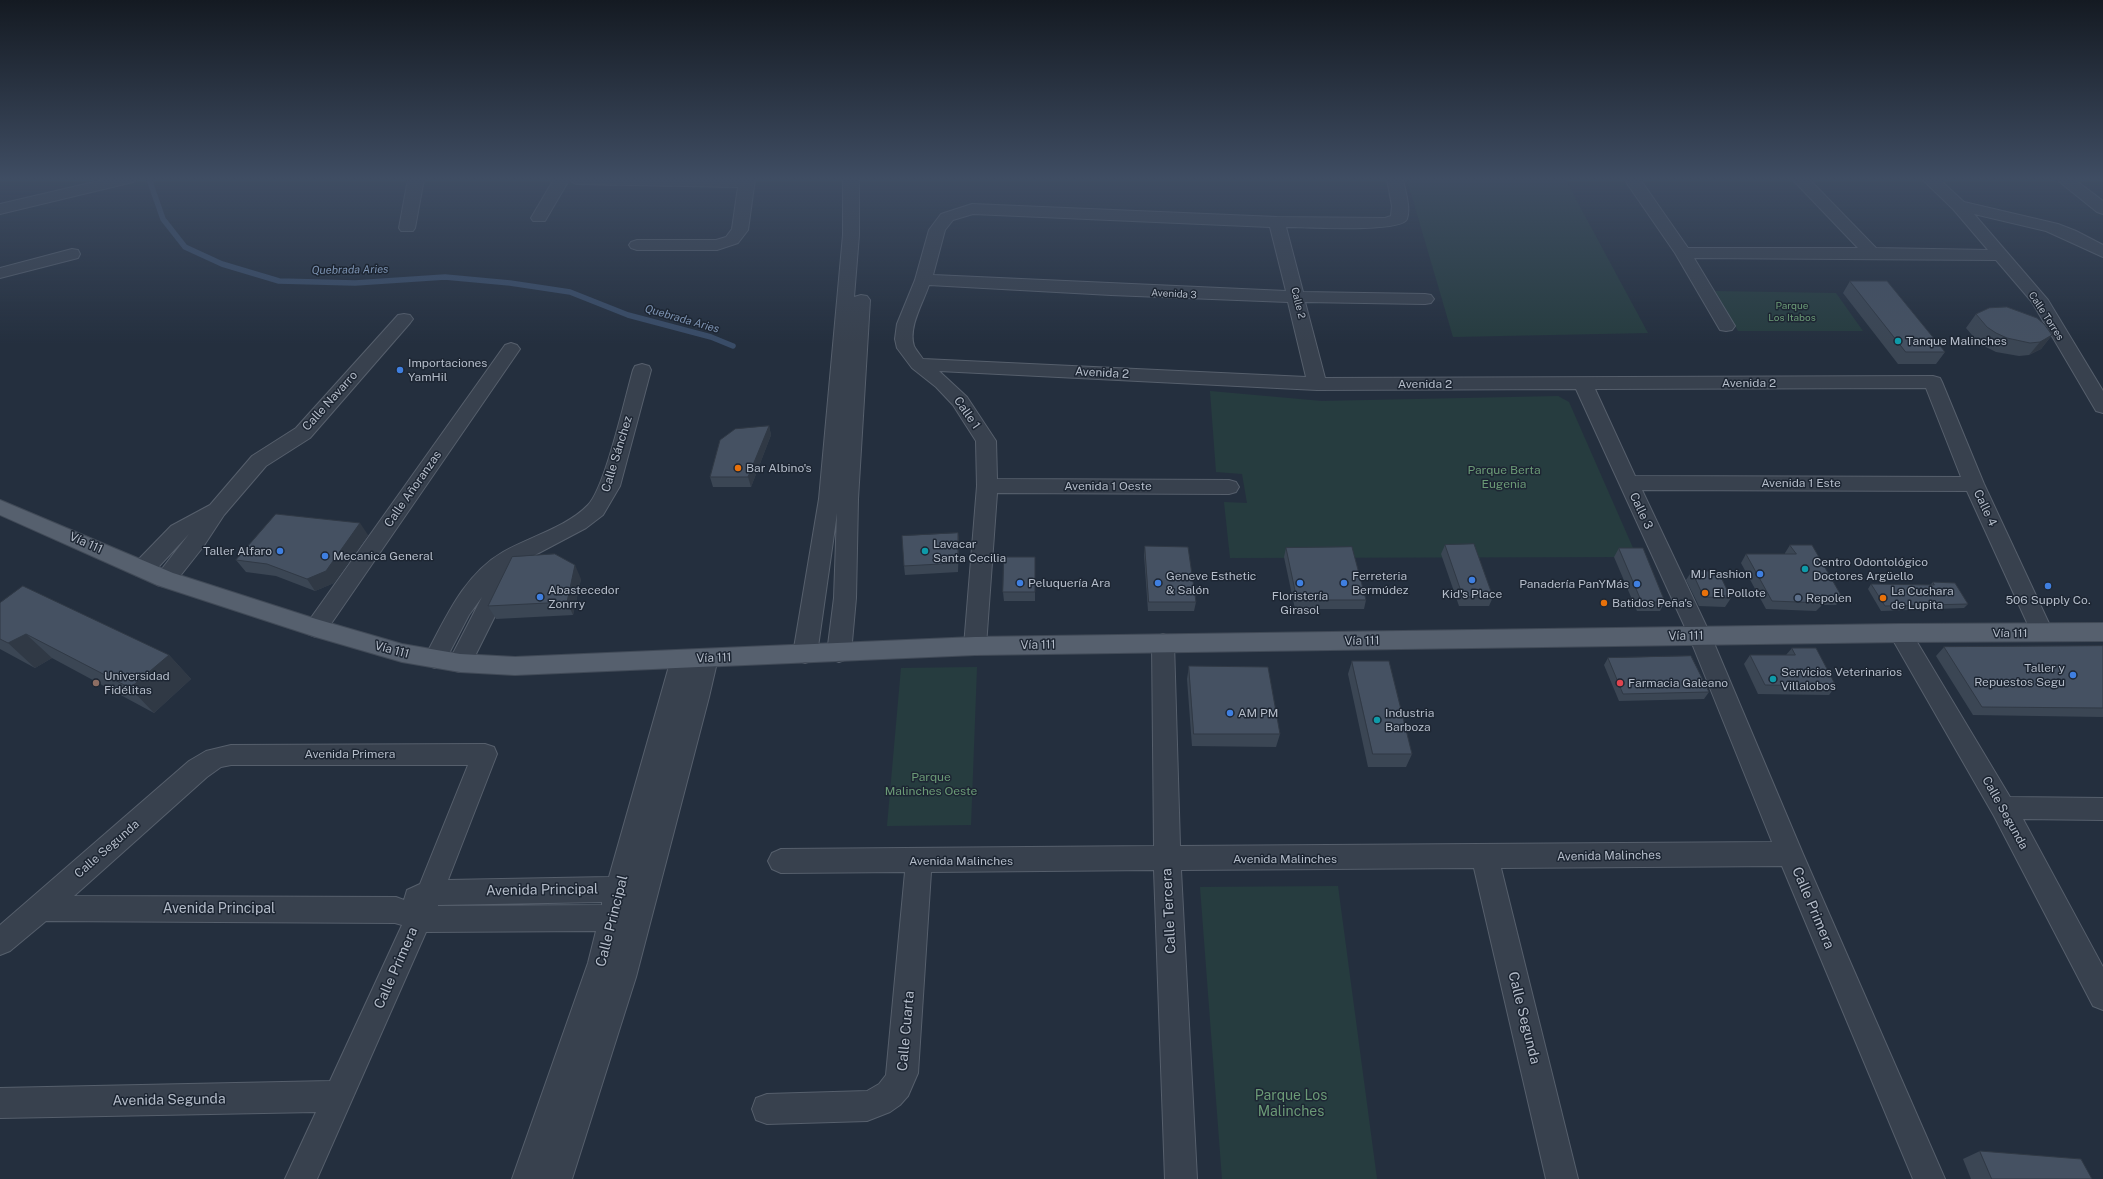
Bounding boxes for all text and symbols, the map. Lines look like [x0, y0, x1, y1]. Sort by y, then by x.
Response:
water label: Quebrada Aries [311, 263, 389, 277]
street label: Calle 2 [1288, 286, 1308, 320]
street label: Avenida 3 [1151, 287, 1197, 301]
street label: Calle Torres [2026, 289, 2066, 343]
park label: Parque Los Itabos [1768, 300, 1816, 324]
water label: Quebrada Aries [643, 302, 721, 336]
place label: Tanque Malinches [1906, 334, 2007, 348]
marker: Tanque Malinches [1893, 336, 1903, 346]
place label: Importaciones YamHil [408, 356, 487, 384]
street label: Avenida 2 [1075, 364, 1129, 382]
marker: Importaciones YamHil [395, 365, 405, 375]
street label: Calle Navarro [299, 368, 361, 434]
street label: Avenida 2 [1722, 376, 1776, 390]
street label: Avenida 2 [1398, 377, 1452, 391]
street label: Calle 1 [951, 394, 983, 432]
street label: Calle Sánchez [599, 414, 635, 494]
street label: Calle Añoranzas [381, 448, 445, 530]
place label: Bar Albino's [746, 461, 812, 475]
marker: Bar Albino's [733, 463, 743, 473]
park label: Parque Berta Eugenia [1467, 463, 1541, 491]
street label: Avenida 1 Este [1761, 476, 1841, 490]
street label: Avenida 1 Oeste [1064, 479, 1152, 493]
street label: Calle 4 [1970, 487, 2000, 529]
street label: Calle 3 [1626, 490, 1656, 532]
street label: Vía 111 [67, 529, 105, 557]
place label: Lavacar Santa Cecilia [933, 537, 1006, 565]
place label: Taller Alfaro [203, 544, 272, 558]
marker: Taller Alfaro [275, 546, 285, 556]
marker: Lavacar Santa Cecilia [920, 546, 930, 556]
place label: Mecanica General [333, 549, 433, 563]
marker: Mecanica General [320, 551, 330, 561]
place label: Centro Odontológico Doctores Argüello [1813, 555, 1928, 583]
marker: Centro Odontológico Doctores Argüello [1800, 564, 1810, 574]
place label: MJ Fashion [1691, 567, 1752, 581]
place label: Geneve Esthetic & Salón [1166, 569, 1256, 597]
place label: Ferreteria Bermúdez [1352, 569, 1409, 597]
marker: MJ Fashion [1755, 569, 1765, 579]
marker: Kid's Place [1467, 575, 1477, 585]
place label: Peluquería Ara [1028, 576, 1110, 590]
place label: Panadería PanYMás [1519, 577, 1629, 591]
marker: Peluquería Ara [1015, 578, 1025, 588]
marker: Geneve Esthetic & Salón [1153, 578, 1163, 588]
marker: Floristería Girasol [1295, 578, 1305, 588]
marker: Ferreteria Bermúdez [1339, 578, 1349, 588]
marker: Panadería PanYMás [1632, 579, 1642, 589]
marker: 506 Supply Co. [2043, 581, 2053, 591]
place label: Abastecedor Zonrry [548, 583, 619, 611]
place label: La Cuchara de Lupita [1891, 584, 1954, 612]
place label: El Pollote [1713, 586, 1766, 600]
place label: Kid's Place [1442, 587, 1502, 601]
marker: El Pollote [1700, 588, 1710, 598]
place label: Floristería Girasol [1272, 589, 1328, 617]
place label: Repolen [1806, 591, 1852, 605]
marker: Abastecedor Zonrry [535, 592, 545, 602]
marker: Repolen [1793, 593, 1803, 603]
marker: La Cuchara de Lupita [1878, 593, 1888, 603]
place label: 506 Supply Co. [2005, 593, 2091, 607]
place label: Batidos Peña's [1612, 596, 1692, 610]
marker: Batidos Peña's [1599, 598, 1609, 608]
street label: Vía 111 [1992, 626, 2028, 640]
street label: Vía 111 [1668, 628, 1704, 644]
street label: Vía 111 [1344, 633, 1380, 649]
street label: Vía 111 [1020, 637, 1056, 653]
street label: Vía 111 [373, 639, 411, 661]
street label: Vía 111 [696, 650, 732, 666]
place label: Taller y Repuestos Segu [1974, 661, 2065, 689]
place label: Servicios Veterinarios Villalobos [1781, 665, 1902, 693]
place label: Universidad Fidélitas [104, 669, 170, 697]
marker: Taller y Repuestos Segu [2068, 670, 2078, 680]
marker: Servicios Veterinarios Villalobos [1768, 674, 1778, 684]
place label: Farmacia Galeano [1628, 676, 1728, 690]
marker: Universidad Fidélitas [91, 678, 101, 688]
marker: Farmacia Galeano [1615, 678, 1625, 688]
place label: AM PM [1238, 706, 1278, 720]
place label: Industria Barboza [1385, 706, 1434, 734]
marker: AM PM [1225, 708, 1235, 718]
marker: Industria Barboza [1372, 715, 1382, 725]
street label: Avenida Primera [305, 747, 395, 761]
park label: Parque Malinches Oeste [885, 770, 977, 798]
street label: Calle Segunda [1979, 774, 2031, 852]
street label: Calle Segunda [72, 817, 142, 881]
street label: Avenida Malinches [1557, 848, 1661, 864]
street label: Avenida Malinches [1233, 852, 1337, 866]
street label: Avenida Malinches [909, 854, 1013, 868]
street label: Calle Primera [1788, 864, 1838, 952]
street label: Calle Tercera [1158, 868, 1180, 954]
street label: Calle Principal [592, 873, 632, 969]
street label: Avenida Principal [486, 881, 598, 899]
street label: Avenida Principal [163, 901, 275, 917]
street label: Calle Primera [371, 925, 421, 1011]
street label: Calle Segunda [1504, 970, 1544, 1066]
street label: Calle Cuarta [894, 990, 918, 1072]
park label: Parque Los Malinches [1255, 1088, 1327, 1120]
street label: Avenida Segunda [112, 1091, 226, 1109]

